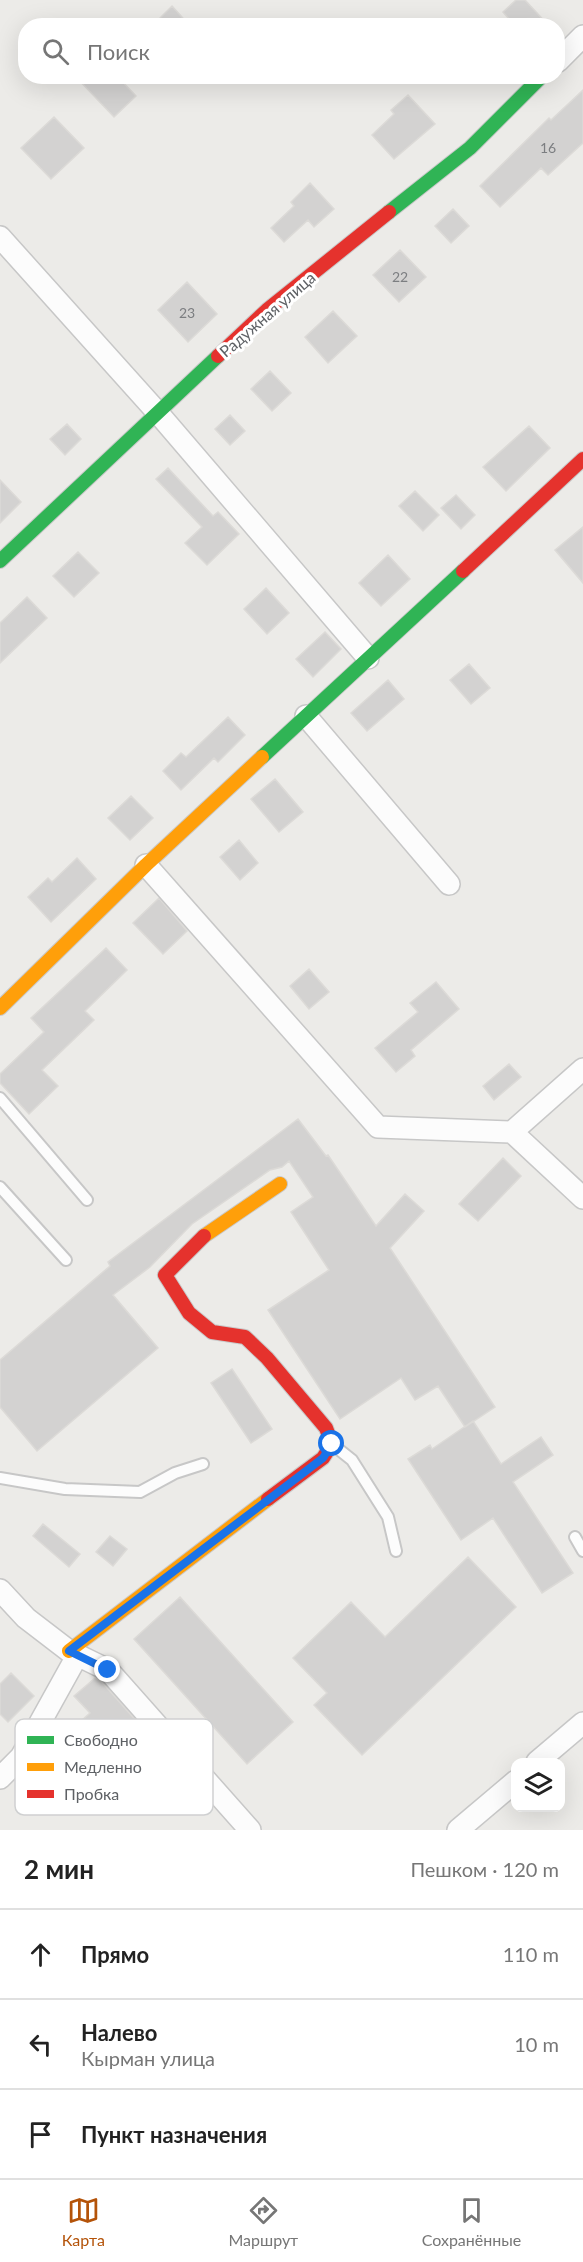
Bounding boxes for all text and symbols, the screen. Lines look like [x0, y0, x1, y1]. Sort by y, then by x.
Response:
search box [18, 18, 565, 84]
icon: search [39, 35, 72, 68]
text: Поиск [87, 38, 150, 65]
house number: 16 [540, 139, 556, 156]
street label: Радужная улица [215, 267, 319, 361]
house number: 22 [392, 268, 408, 285]
house number: 23 [179, 304, 195, 321]
route start [318, 1430, 344, 1456]
route end [94, 1656, 120, 1682]
legend [15, 1719, 213, 1815]
text: Свободно [64, 1730, 138, 1749]
text: Медленно [64, 1757, 142, 1776]
map controls [511, 1758, 565, 1812]
button: layers [511, 1758, 565, 1812]
text: Пробка [64, 1784, 119, 1803]
text: 2 мин [24, 1853, 94, 1885]
text: Пешком · 120 m [410, 1857, 559, 1881]
icon: ahead [24, 1938, 57, 1971]
text: Прямо [81, 1941, 149, 1968]
text: 110 m [503, 1942, 559, 1966]
text: Налево [81, 2019, 157, 2046]
icon: left [24, 2028, 57, 2061]
text: 10 m [514, 2032, 559, 2056]
text: Кырман улица [81, 2046, 215, 2070]
icon: arrive [24, 2118, 57, 2151]
text: Пункт назначения [81, 2121, 267, 2148]
tab: Карта [62, 2194, 105, 2249]
tab: Маршрут [228, 2194, 298, 2249]
tab: Сохранённые [422, 2194, 521, 2249]

